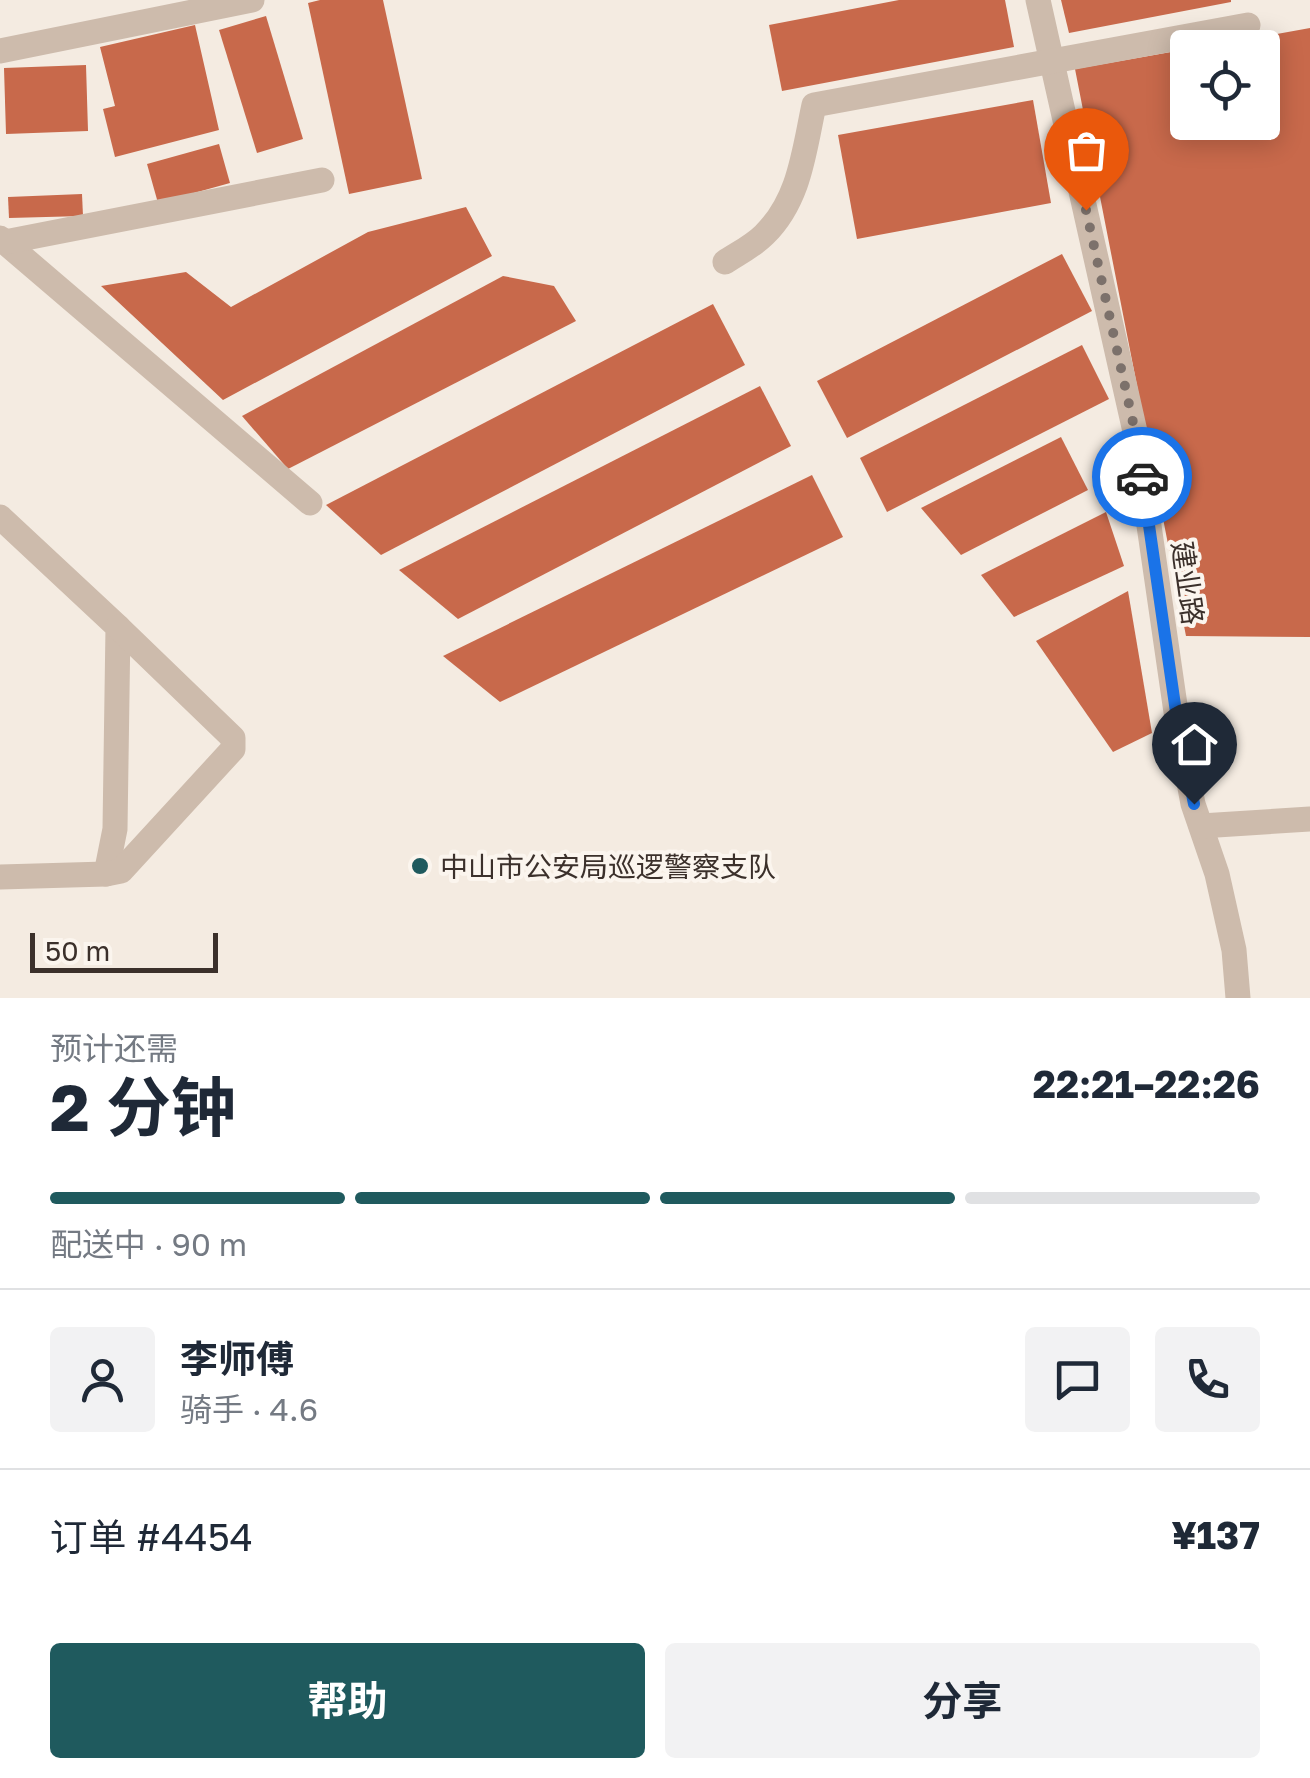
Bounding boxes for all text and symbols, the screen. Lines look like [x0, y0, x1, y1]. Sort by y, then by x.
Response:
map controls [1170, 30, 1280, 140]
button: locate [1170, 30, 1280, 140]
pin [1044, 108, 1129, 211]
icon: bag [1059, 123, 1114, 178]
courier [1092, 427, 1192, 527]
icon: car [1115, 450, 1170, 505]
street label: 建业路 [1166, 539, 1210, 627]
pin [1152, 702, 1237, 805]
icon: home [1167, 717, 1222, 772]
place label: 中山市公安局巡逻警察支队 [440, 850, 776, 883]
marker: 中山市公安局巡逻警察支队 [409, 855, 431, 877]
scale bar [30, 928, 218, 973]
text: 50 m [45, 934, 110, 967]
text: 预计还需 [50, 1029, 178, 1067]
text: 22:21–22:26 [1033, 1061, 1260, 1106]
text: 2 分钟 [50, 1067, 236, 1145]
text: 配送中 · 90 m [50, 1225, 247, 1263]
button: person [50, 1327, 155, 1432]
button: chat [1025, 1327, 1130, 1432]
button: phone [1155, 1327, 1260, 1432]
text: 李师傅 [180, 1336, 294, 1381]
text: 骑手 · 4.6 [180, 1390, 318, 1428]
text: ¥137 [1171, 1512, 1260, 1557]
text: 订单 #4454 [50, 1514, 253, 1559]
button: 帮助 [50, 1643, 645, 1758]
button: 分享 [665, 1643, 1260, 1758]

